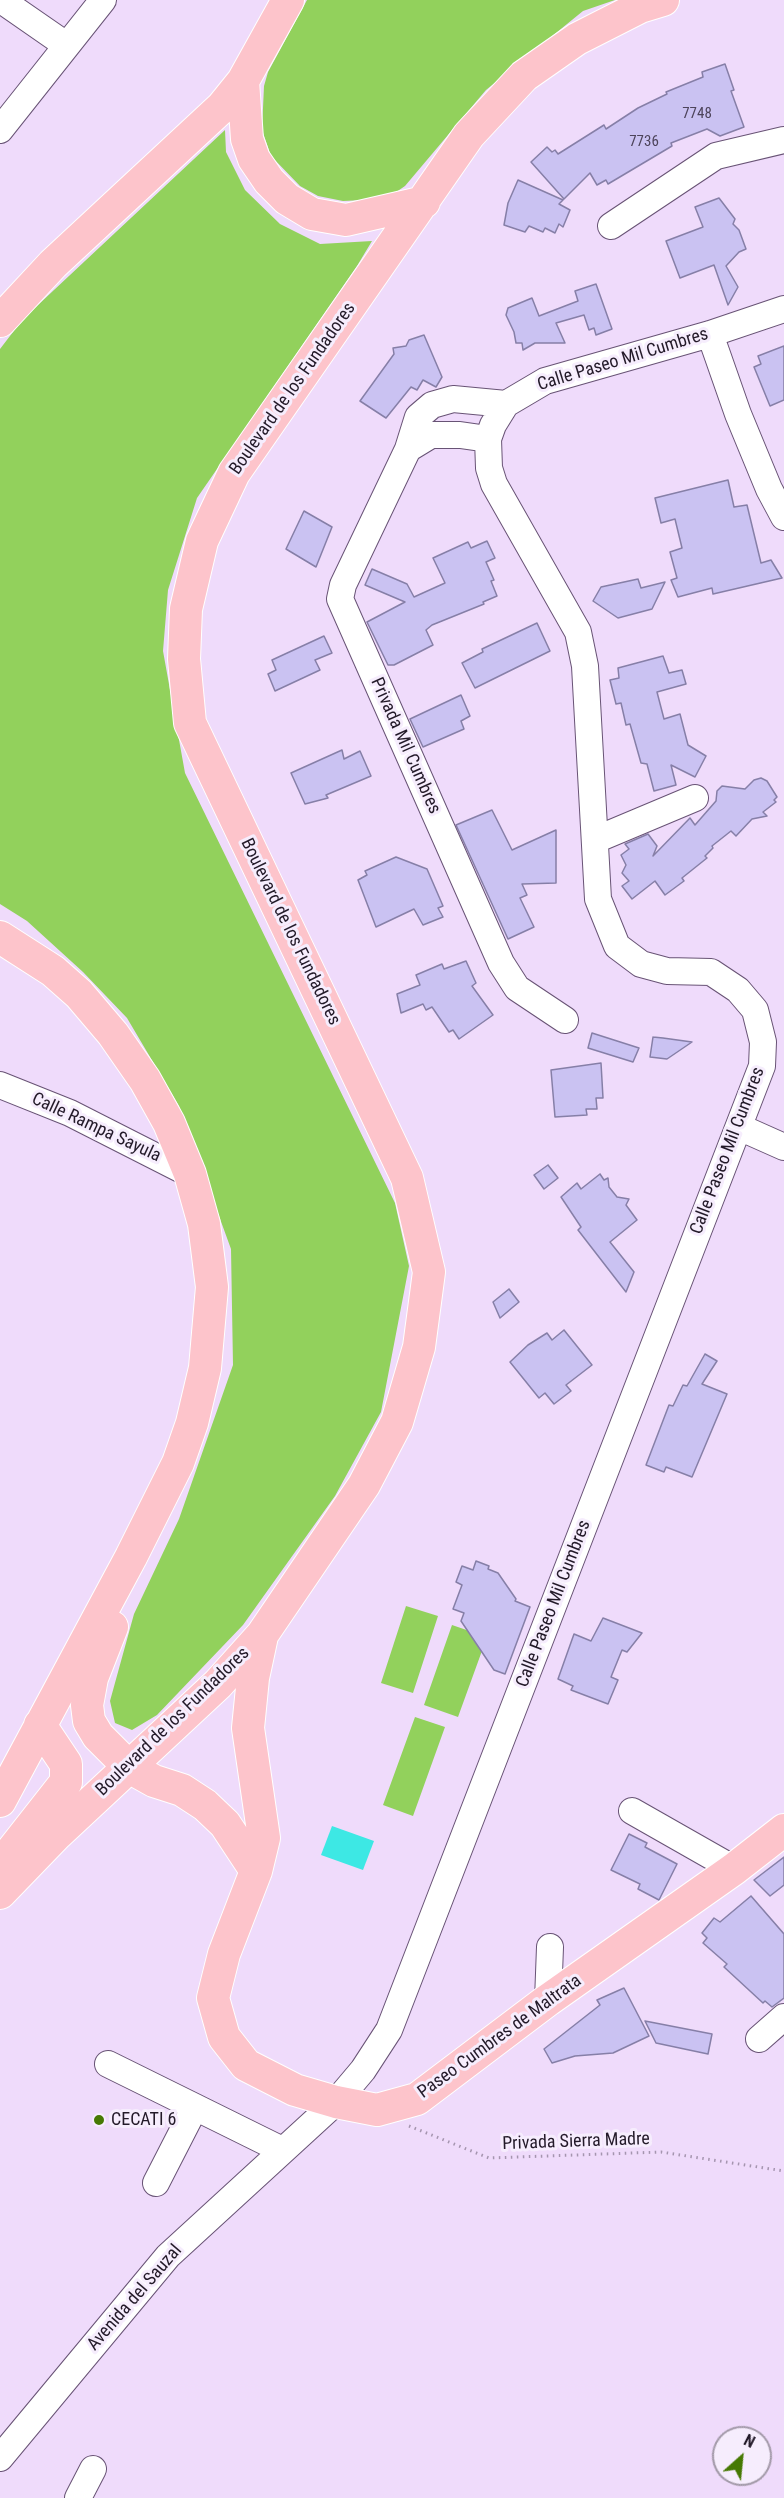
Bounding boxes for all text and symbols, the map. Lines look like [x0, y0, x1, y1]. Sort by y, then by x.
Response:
house number: 7748 [682, 105, 712, 123]
house number: 7736 [629, 133, 659, 151]
street label: Boulevard de los Fundadores [225, 299, 361, 479]
street label: Calle Paseo Mil Cumbres [535, 324, 711, 396]
street label: Privada Mil Cumbres [365, 675, 445, 817]
street label: Boulevard de los Fundadores [235, 835, 345, 1029]
street label: Calle Paseo Mil Cumbres [686, 1064, 770, 1238]
street label: Calle Rampa Sayula [28, 1089, 164, 1167]
street label: Calle Paseo Mil Cumbres [512, 1517, 596, 1691]
street label: Boulevard de los Fundadores [92, 1643, 254, 1801]
street label: Paseo Cumbres de Maltrata [414, 1970, 586, 2104]
place label: CECATI 6 [111, 2109, 176, 2131]
marker: CECATI 6 [92, 2113, 106, 2127]
street label: Privada Sierra Madre [502, 2129, 650, 2155]
street label: Avenida del Sauzal [83, 2241, 187, 2355]
north arrow [712, 2426, 772, 2486]
text: N [741, 2431, 758, 2452]

